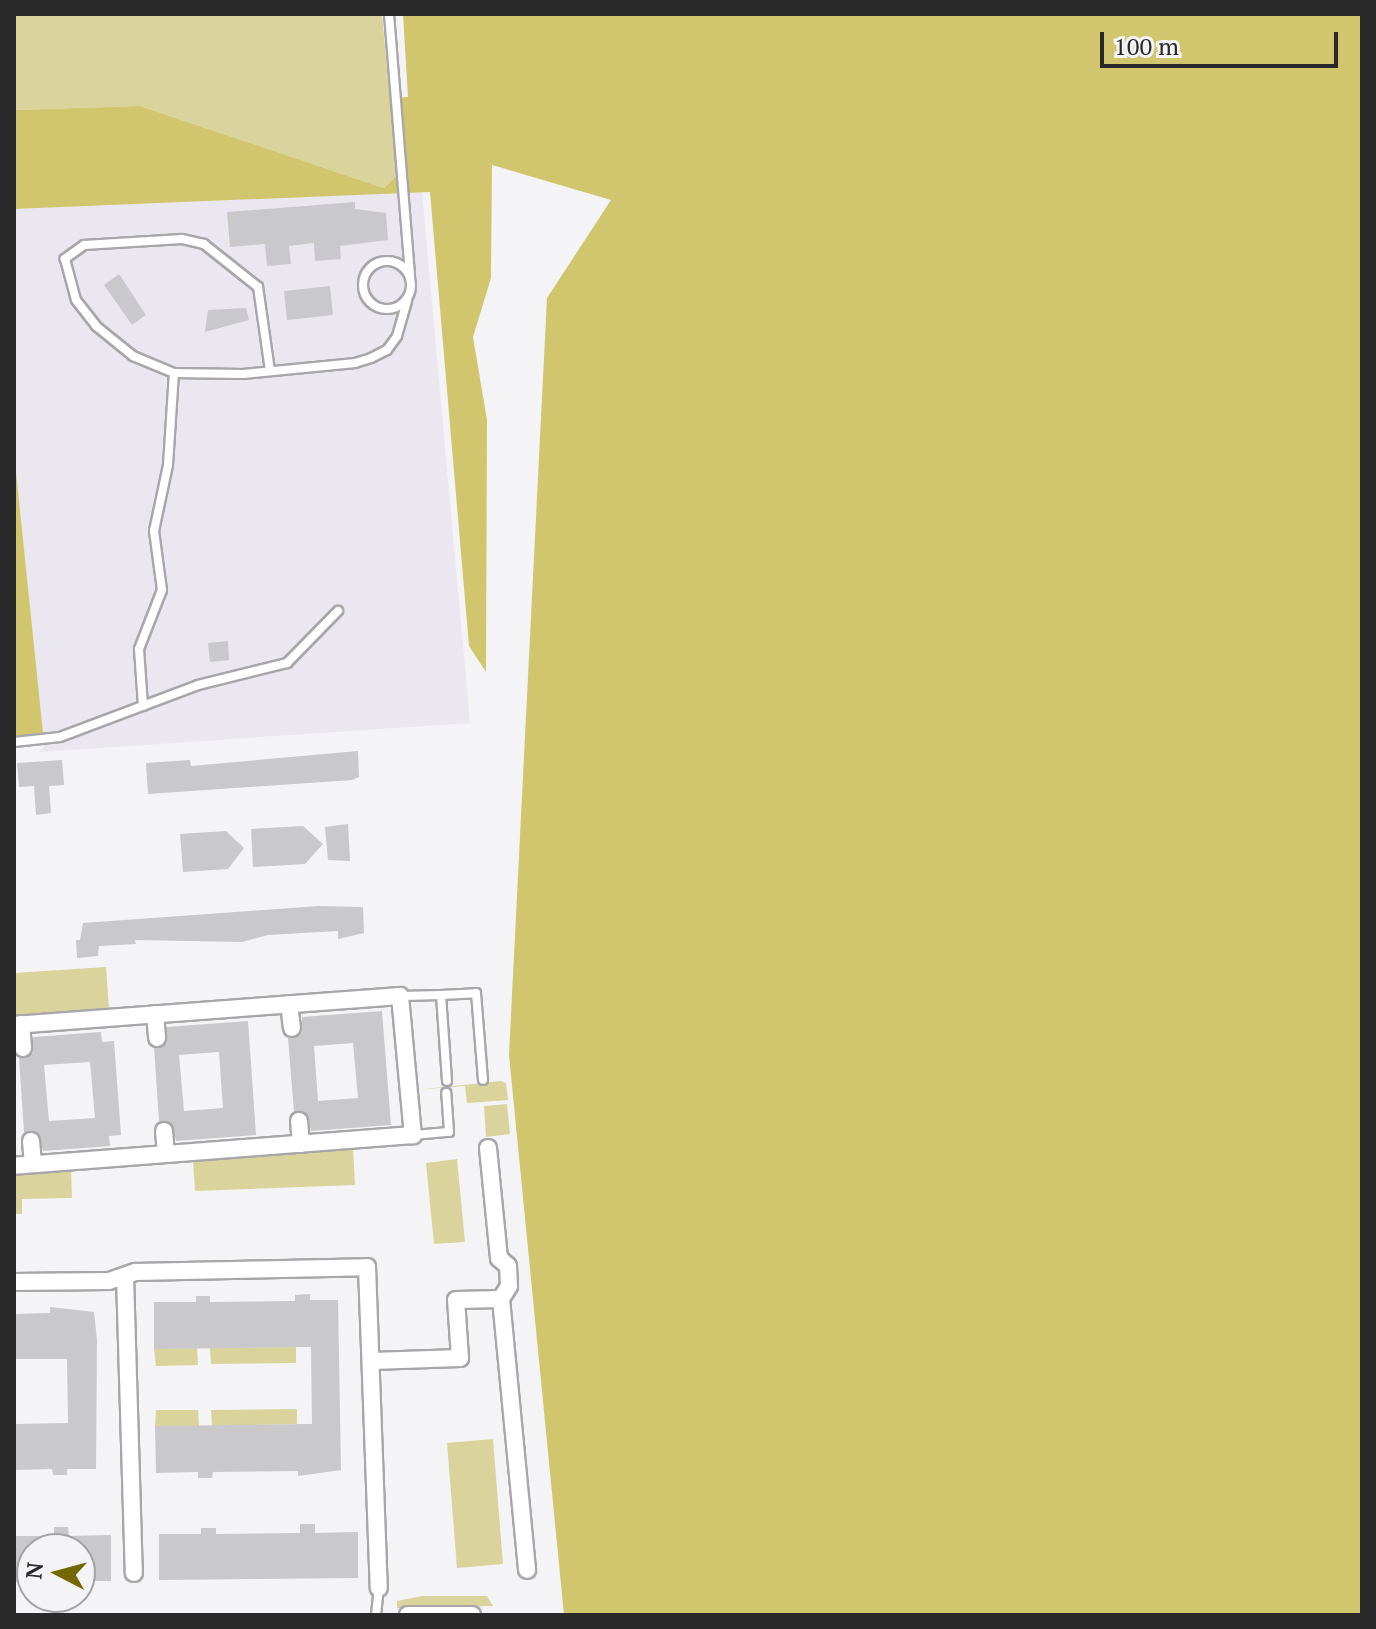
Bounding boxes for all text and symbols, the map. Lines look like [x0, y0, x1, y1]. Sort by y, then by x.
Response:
scale bar [1104, 16, 1342, 66]
text: 100 m [1114, 30, 1179, 62]
north arrow [16, 1533, 96, 1613]
text: N [18, 1561, 49, 1580]

